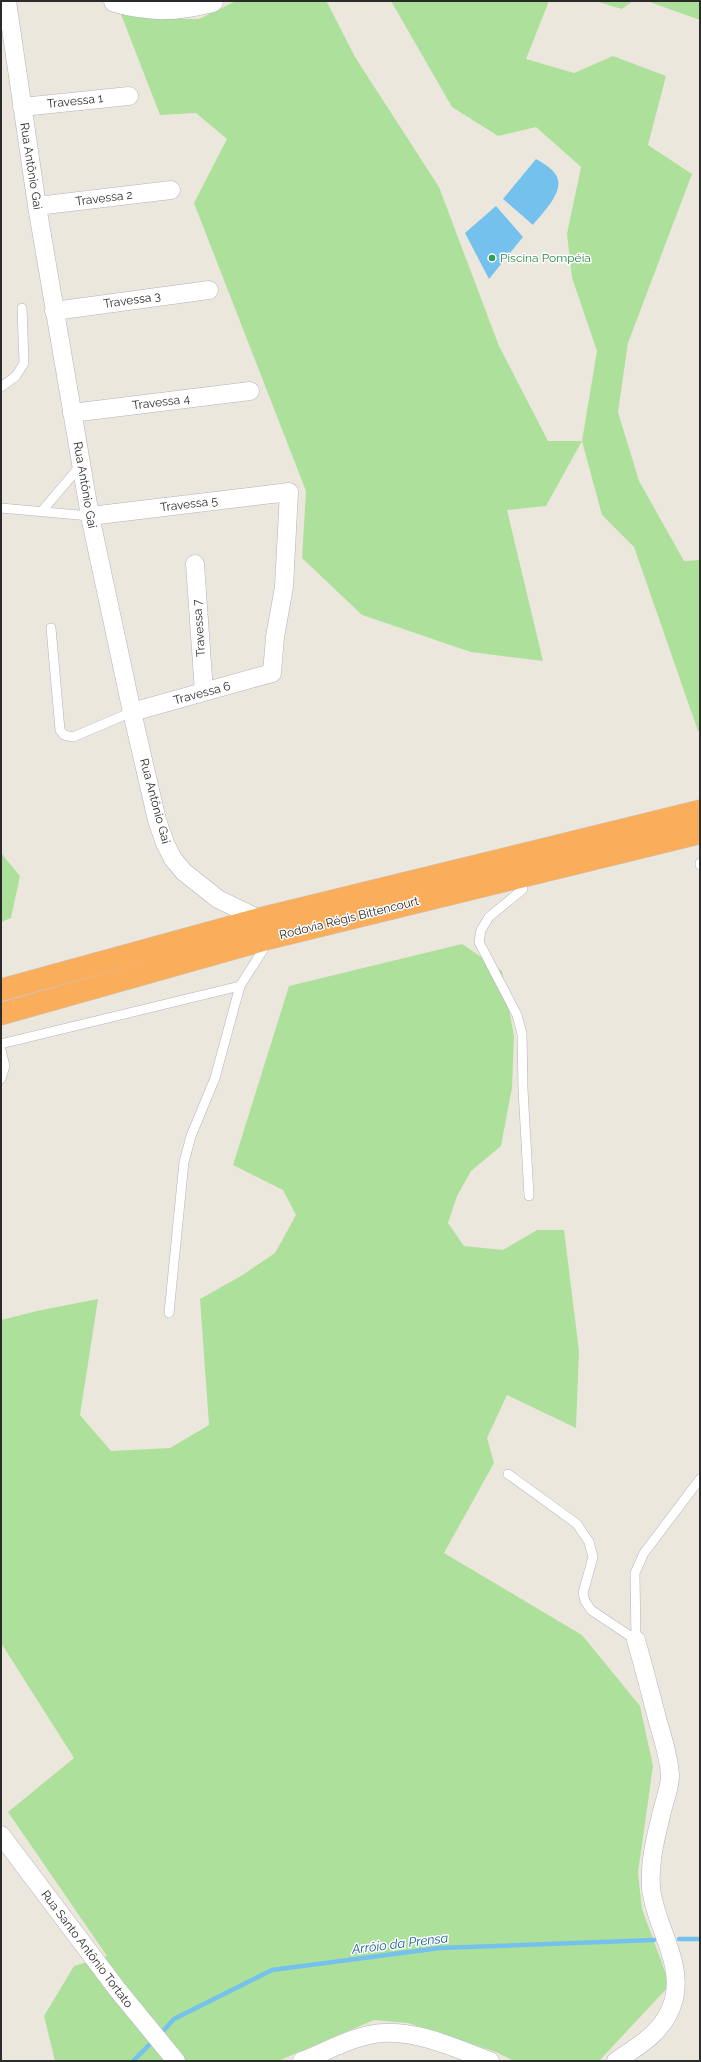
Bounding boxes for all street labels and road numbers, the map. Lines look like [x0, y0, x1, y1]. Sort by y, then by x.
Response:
street label: Travessa 1 [46, 91, 104, 111]
street label: Rua Antônio Gai [17, 122, 45, 210]
street label: Travessa 2 [75, 188, 133, 208]
street label: Travessa 3 [103, 289, 161, 311]
street label: Travessa 4 [131, 391, 191, 412]
street label: Rua Antônio Gai [70, 441, 100, 529]
street label: Travessa 5 [159, 493, 219, 514]
street label: Travessa 7 [190, 598, 208, 657]
street label: Travessa 6 [172, 679, 232, 707]
street label: Rua Antônio Gai [137, 757, 173, 845]
street label: Rodovia Régis Bittencourt [278, 894, 420, 942]
street label: Rua Santo Antônio Tortato [38, 1888, 136, 2010]

